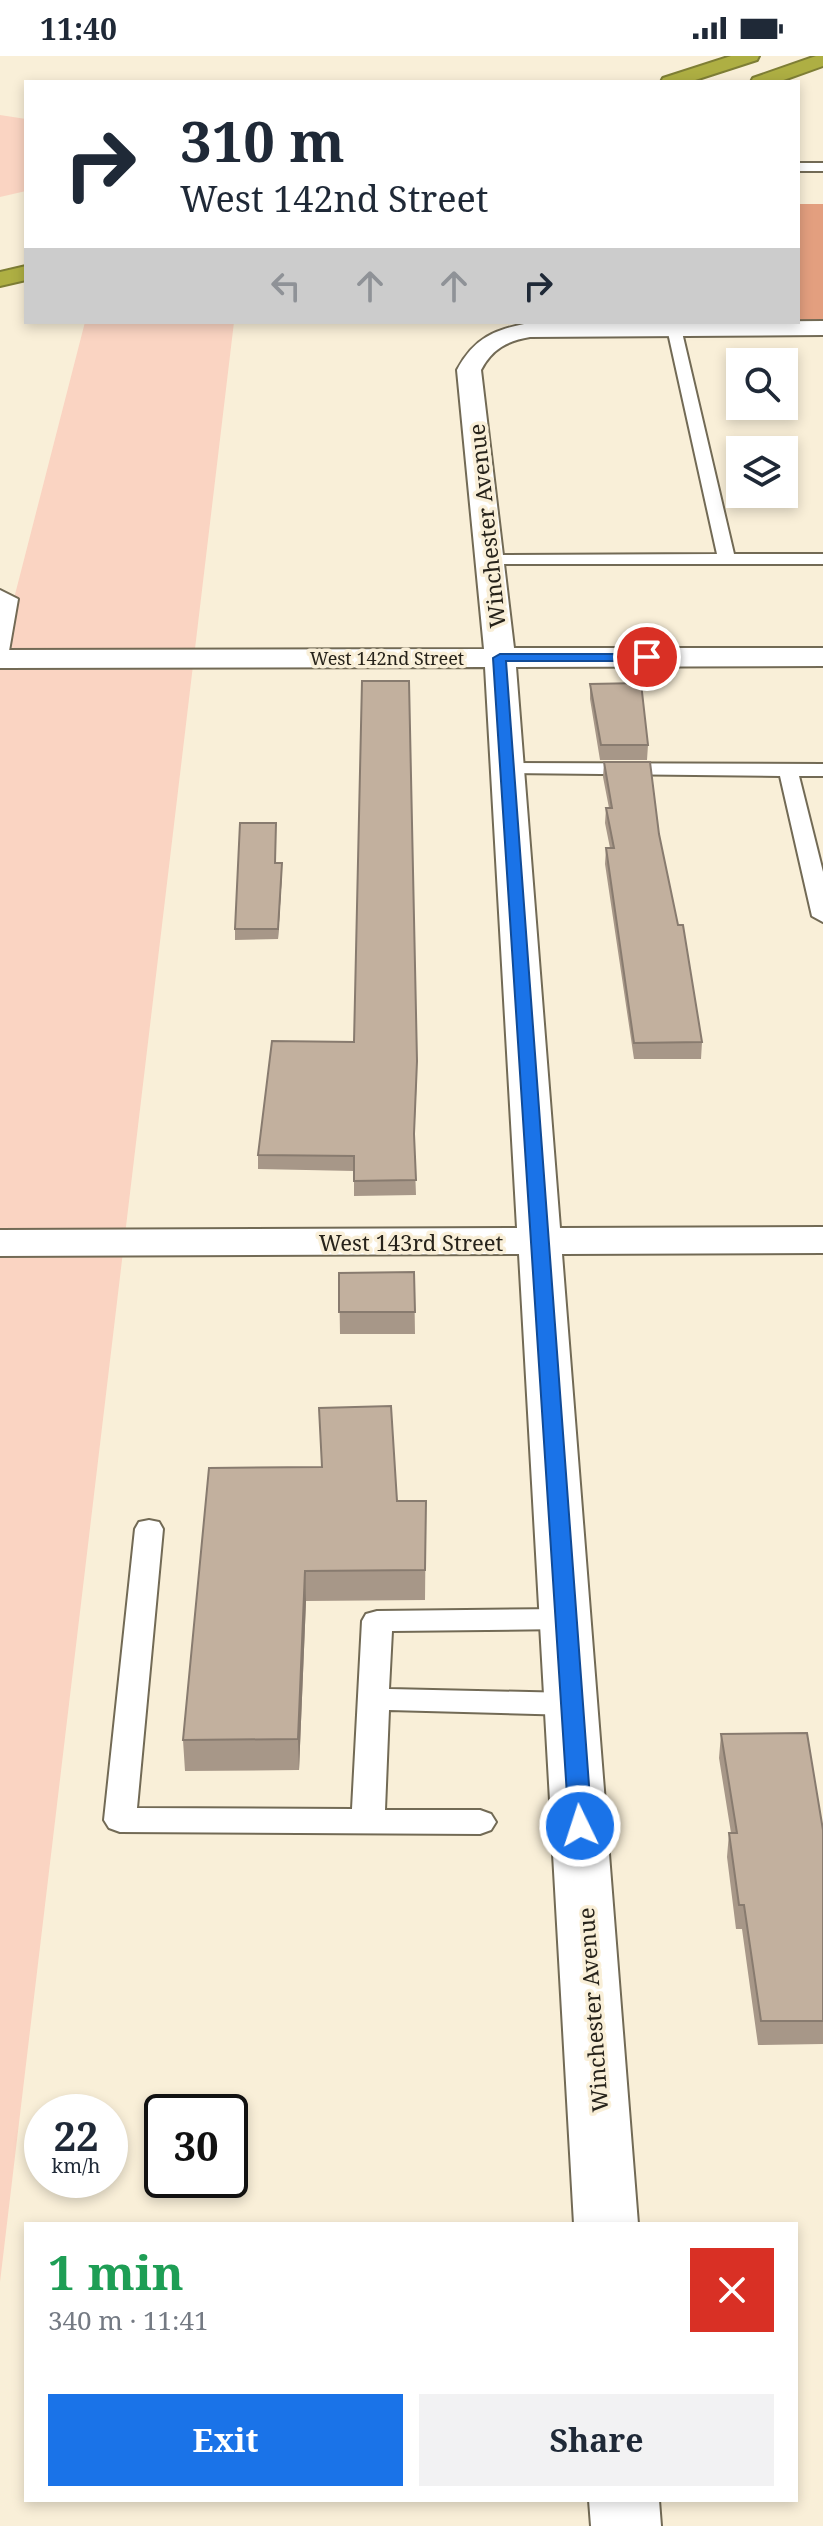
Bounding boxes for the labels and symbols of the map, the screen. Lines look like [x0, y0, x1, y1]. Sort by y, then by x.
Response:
street label: Winchester Avenue [460, 423, 512, 629]
pin [613, 623, 681, 691]
street label: West 142nd Street [310, 646, 464, 670]
street label: West 143rd Street [319, 1227, 504, 1257]
position arrow [538, 1784, 622, 1868]
street label: Winchester Avenue [570, 1907, 614, 2113]
speed limit sign: 30 [144, 2094, 248, 2198]

